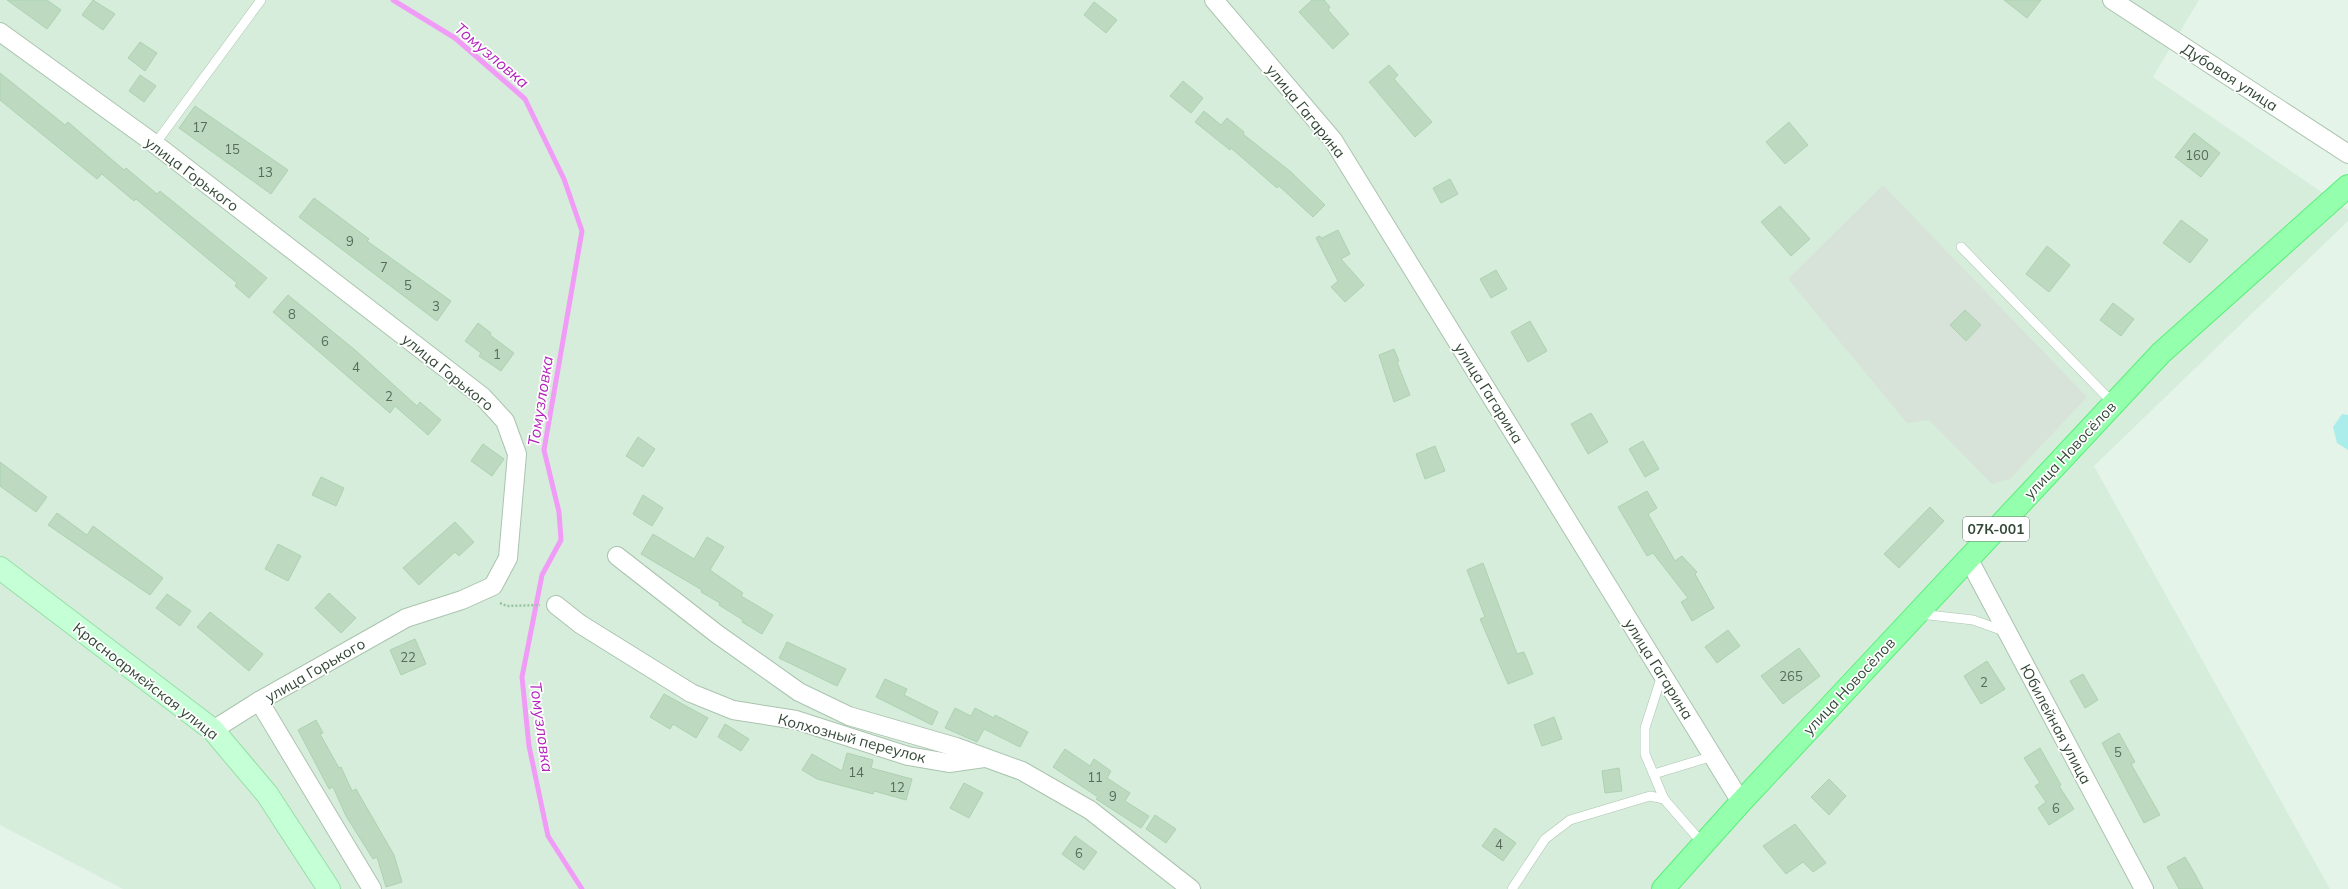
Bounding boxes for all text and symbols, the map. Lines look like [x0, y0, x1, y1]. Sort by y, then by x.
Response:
water label: Томузловка [451, 18, 534, 92]
street label: Дубовая улица [2178, 39, 2282, 115]
street label: улица Гагарина [1262, 60, 1350, 162]
house number: 17 [192, 119, 208, 135]
street label: улица Горького [141, 133, 243, 215]
house number: 15 [224, 141, 240, 157]
house number: 160 [2185, 147, 2209, 163]
house number: 13 [257, 164, 273, 180]
house number: 9 [346, 233, 354, 249]
house number: 7 [380, 259, 388, 275]
house number: 5 [404, 277, 412, 293]
house number: 3 [432, 298, 440, 314]
house number: 8 [288, 306, 296, 322]
street label: улица Горького [398, 329, 498, 415]
house number: 6 [321, 333, 329, 349]
street label: улица Гагарина [1450, 339, 1528, 447]
house number: 1 [493, 346, 501, 362]
water label: Томузловка [523, 354, 557, 448]
house number: 4 [352, 359, 360, 375]
house number: 2 [385, 388, 393, 404]
street label: улица Новосёлов [2020, 397, 2120, 503]
road number: 07К-001 [1963, 517, 2029, 541]
street label: улица Гагарина [1620, 615, 1698, 723]
street label: Красноармейская улица [69, 618, 223, 744]
street label: улица Новосёлов [1799, 633, 1899, 739]
street label: улица Горького [262, 634, 368, 706]
house number: 22 [400, 649, 416, 665]
street label: Юбилейная улица [2016, 661, 2096, 787]
house number: 265 [1779, 668, 1803, 684]
house number: 2 [1980, 674, 1988, 690]
water label: Томузловка [526, 680, 558, 774]
street label: Колхозный переулок [776, 709, 929, 767]
house number: 5 [2114, 744, 2122, 760]
house number: 14 [848, 764, 864, 780]
house number: 11 [1087, 769, 1103, 785]
house number: 12 [889, 779, 905, 795]
house number: 9 [1109, 788, 1117, 804]
house number: 6 [2052, 800, 2060, 816]
house number: 4 [1495, 836, 1503, 852]
house number: 6 [1075, 845, 1083, 861]

